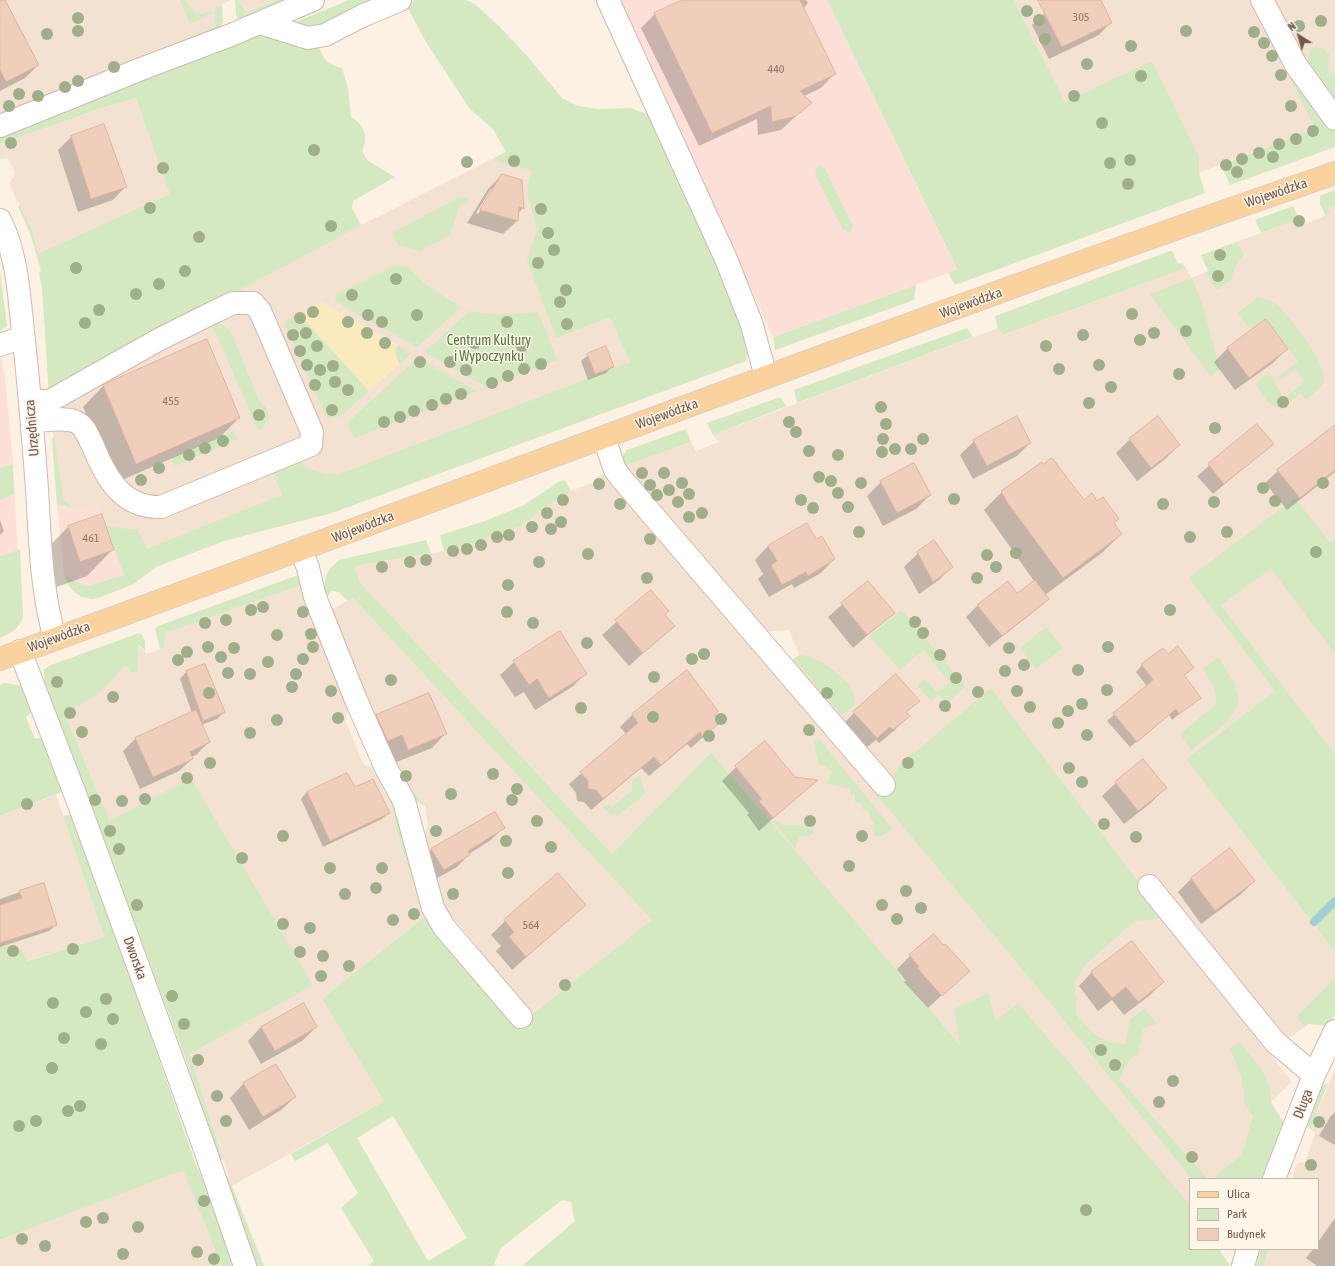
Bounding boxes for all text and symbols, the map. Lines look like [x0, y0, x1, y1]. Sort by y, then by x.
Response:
house number: 305 [1073, 10, 1089, 24]
north arrow [1279, 16, 1319, 56]
text: N [1286, 20, 1298, 33]
house number: 440 [768, 62, 784, 76]
street label: Wojewódzka [1243, 174, 1309, 212]
street label: Wojewódzka [938, 284, 1004, 322]
park label: Centrum Kultury i Wypoczynku [447, 333, 531, 366]
house number: 455 [163, 394, 179, 408]
street label: Wojewódzka [634, 395, 700, 433]
street label: Urzędnicza [21, 399, 43, 457]
street label: Wojewódzka [330, 508, 396, 546]
house number: 461 [83, 531, 99, 545]
street label: Wojewódzka [26, 618, 92, 656]
house number: 564 [523, 918, 539, 932]
street label: Dworska [120, 934, 150, 982]
street label: Długa [1290, 1087, 1316, 1121]
legend [1189, 1178, 1319, 1250]
text: Ulica [1227, 1187, 1250, 1201]
text: Park [1227, 1207, 1247, 1221]
text: Budynek [1227, 1227, 1266, 1241]

